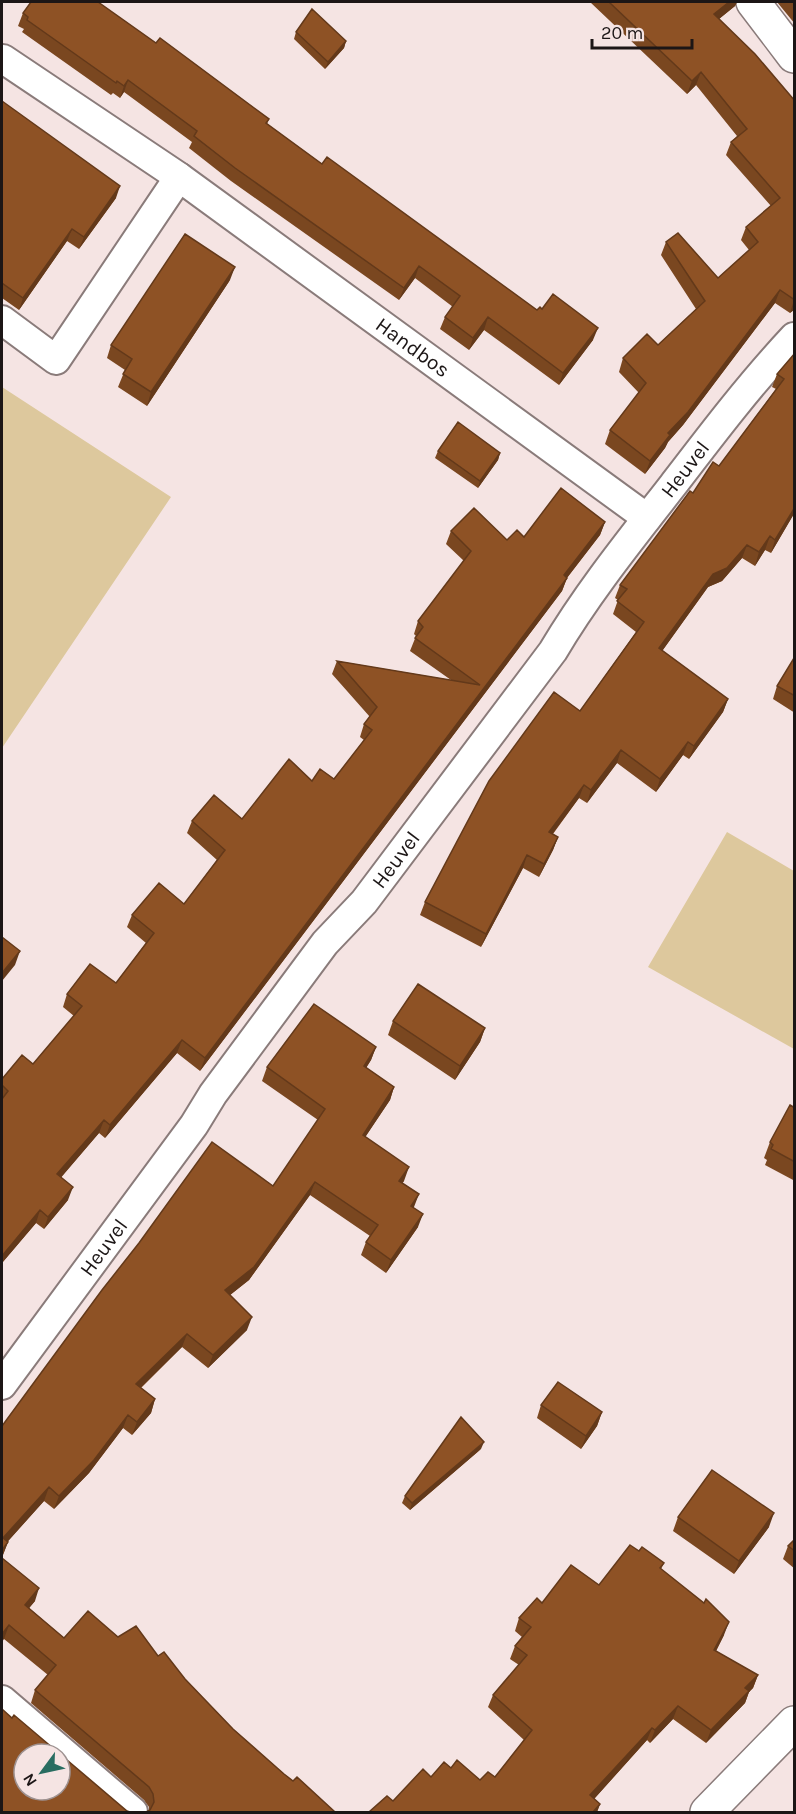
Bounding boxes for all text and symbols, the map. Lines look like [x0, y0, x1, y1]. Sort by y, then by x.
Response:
scale bar [592, 12, 692, 50]
text: 20 m [601, 22, 643, 44]
street label: Handbos [371, 312, 454, 382]
street label: Heuvel [656, 436, 714, 502]
street label: Heuvel [367, 827, 425, 893]
street label: Heuvel [75, 1214, 132, 1281]
north arrow [12, 1742, 72, 1802]
text: N [19, 1770, 41, 1790]

